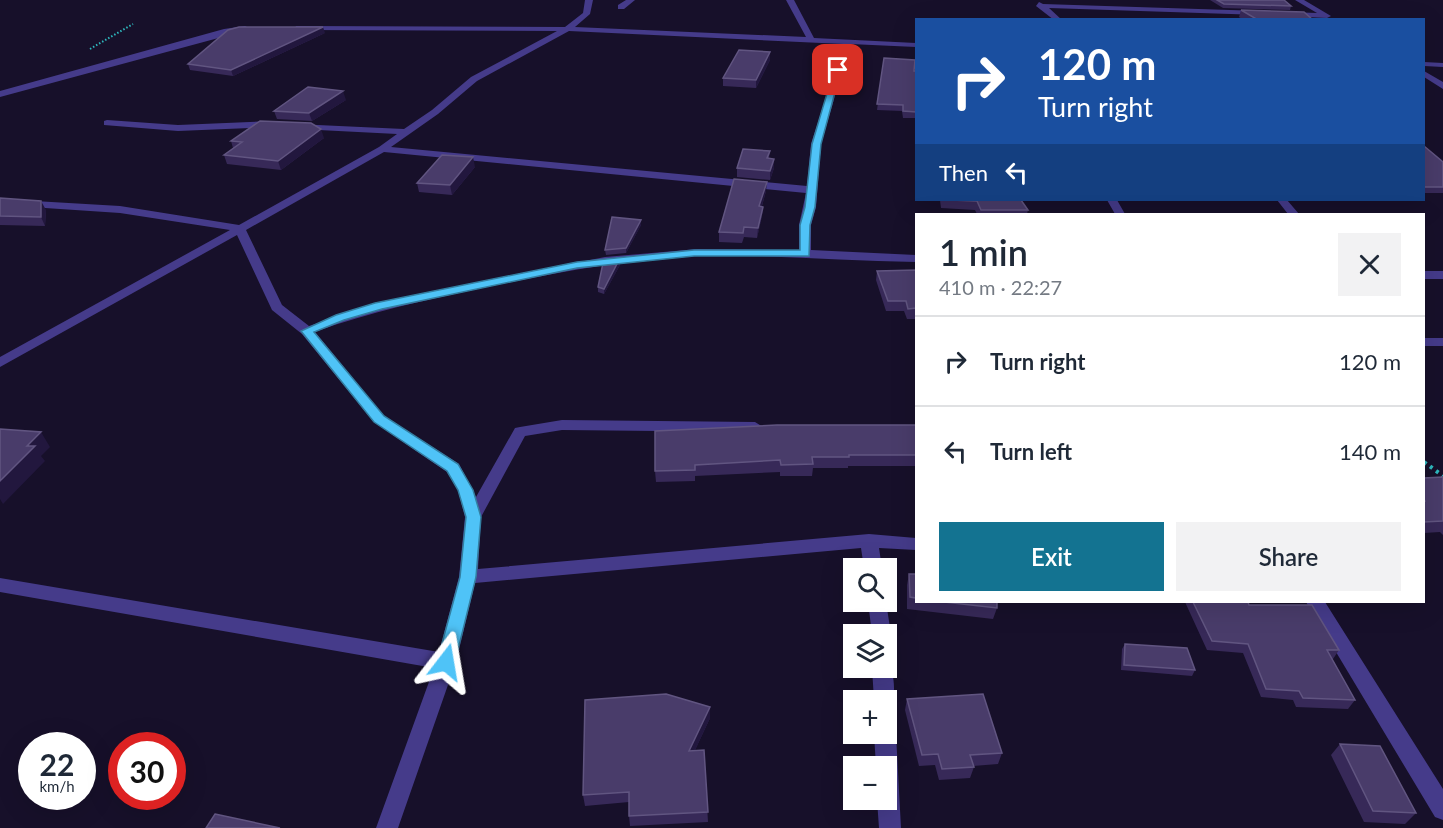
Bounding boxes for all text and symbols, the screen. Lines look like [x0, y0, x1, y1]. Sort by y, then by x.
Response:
text: 120 m [1038, 39, 1156, 89]
icon: right [939, 42, 1017, 120]
pin [812, 44, 863, 95]
icon: arrive [821, 53, 854, 86]
text: Turn right [1038, 90, 1153, 123]
icon: left [1000, 156, 1033, 189]
text: Then [939, 159, 988, 186]
text: 1 min [939, 230, 1028, 274]
button: close [1338, 233, 1401, 296]
text: 410 m · 22:27 [939, 275, 1062, 299]
icon: right [939, 345, 972, 378]
text: Turn right [990, 348, 1085, 375]
text: 120 m [1339, 348, 1401, 375]
icon: left [939, 435, 972, 468]
text: Turn left [990, 438, 1072, 465]
text: 140 m [1339, 438, 1401, 465]
button: Exit [939, 522, 1164, 591]
button: Share [1176, 522, 1401, 591]
map controls [843, 558, 897, 810]
button: search [843, 558, 897, 612]
button: layers [843, 624, 897, 678]
position arrow [414, 630, 478, 694]
button: + [843, 690, 897, 744]
speed limit sign: 30 [108, 732, 186, 810]
text: 22 [40, 746, 74, 782]
button: − [843, 756, 897, 810]
text: km/h [39, 777, 75, 795]

